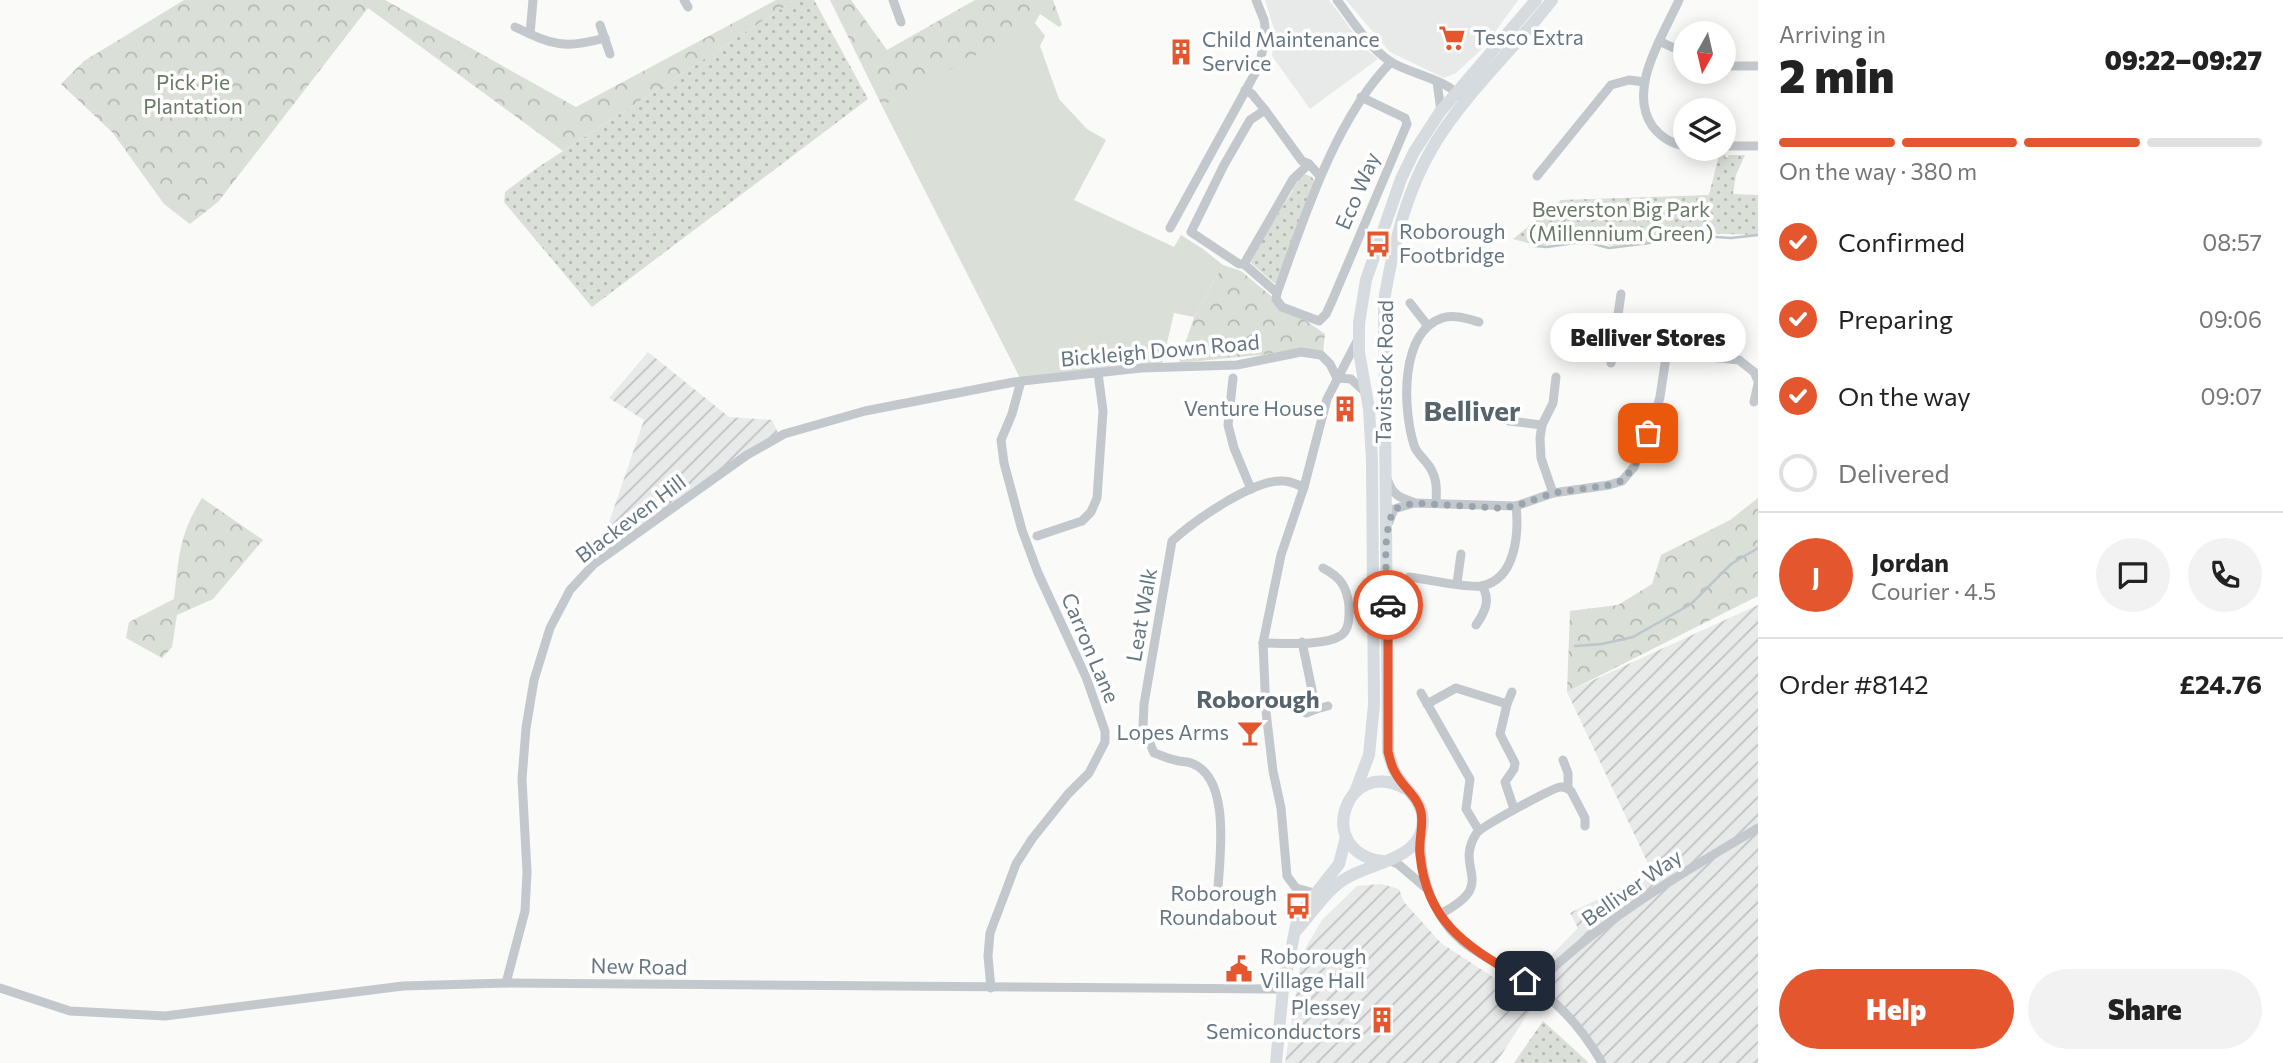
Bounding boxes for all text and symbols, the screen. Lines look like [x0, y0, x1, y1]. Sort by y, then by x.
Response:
text: Arriving in [1779, 20, 1886, 48]
north arrow [1673, 21, 1736, 84]
map controls [1673, 21, 1736, 161]
supermarket icon: Tesco Extra [1437, 23, 1467, 53]
place label: Tesco Extra [1473, 24, 1584, 49]
place label: Child Maintenance Service [1202, 26, 1380, 75]
building icon: Child Maintenance Service [1166, 37, 1196, 67]
text: 09:22–09:27 [2104, 44, 2262, 75]
text: 2 min [1779, 46, 1895, 102]
park label: Pick Pie Plantation [143, 69, 243, 118]
button: layers [1673, 98, 1736, 161]
street label: Eco Way [1329, 148, 1384, 233]
text: On the way · 380 m [1779, 157, 1977, 185]
park label: Beverston Big Park (Millennium Green) [1529, 196, 1713, 245]
place label: Roborough Footbridge [1399, 218, 1506, 267]
icon: check [1779, 223, 1817, 261]
text: Confirmed [1838, 226, 1965, 257]
text: 08:57 [2202, 228, 2262, 256]
bus stop icon: Roborough Footbridge [1363, 229, 1393, 259]
street label: Tavistock Road [1370, 300, 1397, 444]
icon: check [1779, 300, 1817, 338]
text: Preparing [1838, 303, 1953, 334]
text: 09:06 [2199, 305, 2262, 333]
callout: Belliver Stores [1550, 314, 1746, 363]
text: Belliver Stores [1570, 323, 1726, 351]
street label: Bickleigh Down Road [1059, 328, 1260, 371]
icon: check [1779, 377, 1817, 415]
text: On the way [1838, 380, 1971, 411]
text: 09:07 [2201, 382, 2262, 410]
district label: Belliver [1423, 393, 1521, 427]
building icon: Venture House [1330, 394, 1360, 424]
place label: Venture House [1184, 395, 1324, 420]
pin [1618, 403, 1678, 463]
icon: bag [1629, 414, 1667, 452]
text: Delivered [1838, 457, 1949, 488]
street label: Blackeven Hill [570, 468, 690, 567]
button: chat [2096, 538, 2170, 612]
button: phone [2188, 538, 2262, 612]
text: Jordan [1871, 546, 1949, 577]
text: J [1812, 560, 1820, 591]
street label: Leat Walk [1120, 566, 1161, 664]
courier [1353, 570, 1423, 640]
text: Courier · 4.5 [1871, 577, 1996, 605]
icon: car [1369, 586, 1407, 624]
street label: Carron Lane [1057, 589, 1126, 706]
text: Order #8142 [1779, 668, 1929, 699]
text: £24.76 [2179, 668, 2262, 699]
district label: Roborough [1196, 684, 1320, 713]
bar icon: Lopes Arms [1235, 718, 1265, 748]
place label: Lopes Arms [1117, 719, 1229, 744]
street label: Belliver Way [1576, 843, 1686, 930]
place label: Roborough Roundabout [1159, 880, 1277, 929]
bus stop icon: Roborough Roundabout [1283, 891, 1313, 921]
place label: Roborough Village Hall [1260, 943, 1367, 992]
pin [1495, 951, 1555, 1011]
street label: New Road [591, 952, 688, 979]
public building icon: Roborough Village Hall [1224, 954, 1254, 984]
icon: home [1506, 962, 1544, 1000]
button: Help [1779, 969, 2014, 1049]
button: Share [2028, 969, 2262, 1049]
place label: Plessey Semiconductors [1206, 994, 1361, 1043]
building icon: Plessey Semiconductors [1367, 1005, 1397, 1035]

